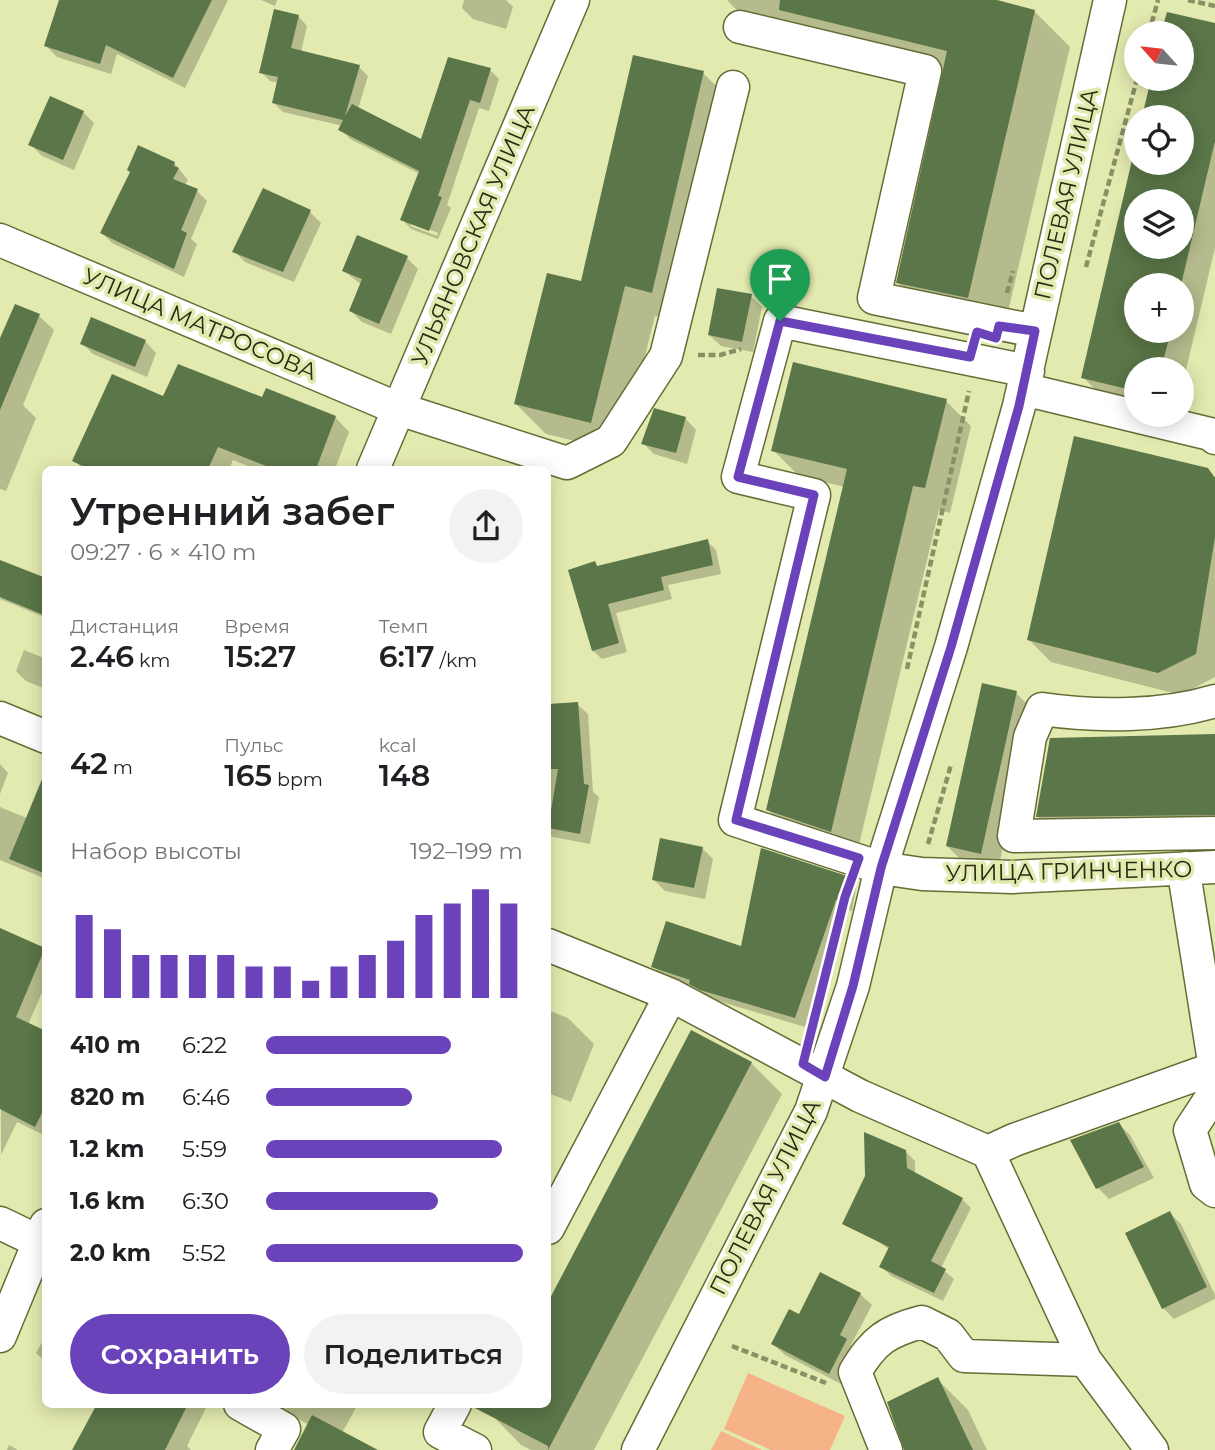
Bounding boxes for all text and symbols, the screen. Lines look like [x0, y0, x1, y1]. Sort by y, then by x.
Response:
north arrow [1124, 21, 1194, 91]
map controls [1124, 21, 1194, 427]
street label: ПОЛЕВАЯ УЛИЦА [1028, 86, 1104, 302]
street label: УЛЬЯНОВСКАЯ УЛИЦА [405, 100, 541, 370]
button: locate [1124, 105, 1194, 175]
button: layers [1124, 189, 1194, 259]
pin [750, 249, 810, 321]
icon: arrive [761, 260, 799, 298]
street label: УЛИЦА МАТРОСОВА [79, 262, 321, 386]
button: + [1124, 273, 1194, 343]
button: − [1124, 357, 1194, 427]
text: Утренний забег [70, 488, 394, 535]
button: share [449, 489, 523, 563]
text: 09:27 · 6 × 410 m [70, 538, 256, 566]
text: Дистанция [70, 615, 179, 638]
text: Время [224, 615, 290, 638]
text: Темп [379, 615, 428, 638]
text: 2.46 [70, 638, 134, 675]
text: 15:27 [224, 638, 296, 675]
text: 6:17 [379, 638, 434, 675]
text: km [134, 649, 170, 672]
text: /km [434, 649, 477, 672]
text: Пульс [224, 734, 284, 757]
text: kcal [379, 734, 417, 757]
text: 42 [70, 745, 108, 782]
text: m [108, 756, 133, 779]
text: 165 [224, 757, 272, 794]
text: 148 [379, 757, 430, 794]
text: bpm [272, 768, 323, 791]
text: Набор высоты [70, 837, 242, 865]
text: 192–199 m [410, 837, 523, 865]
street label: УЛИЦА ГРИНЧЕНКО [945, 855, 1193, 887]
text: 410 m [70, 1031, 141, 1059]
text: 6:22 [182, 1031, 227, 1059]
text: 820 m [70, 1083, 145, 1111]
text: 6:46 [182, 1083, 230, 1111]
street label: ПОЛЕВАЯ УЛИЦА [704, 1094, 826, 1300]
text: 1.2 km [70, 1135, 144, 1163]
text: 5:59 [182, 1135, 227, 1163]
text: 1.6 km [70, 1187, 145, 1215]
text: 6:30 [182, 1187, 229, 1215]
text: 2.0 km [70, 1239, 151, 1267]
text: 5:52 [182, 1239, 226, 1267]
button: Сохранить [70, 1314, 290, 1394]
button: Поделиться [304, 1314, 523, 1394]

